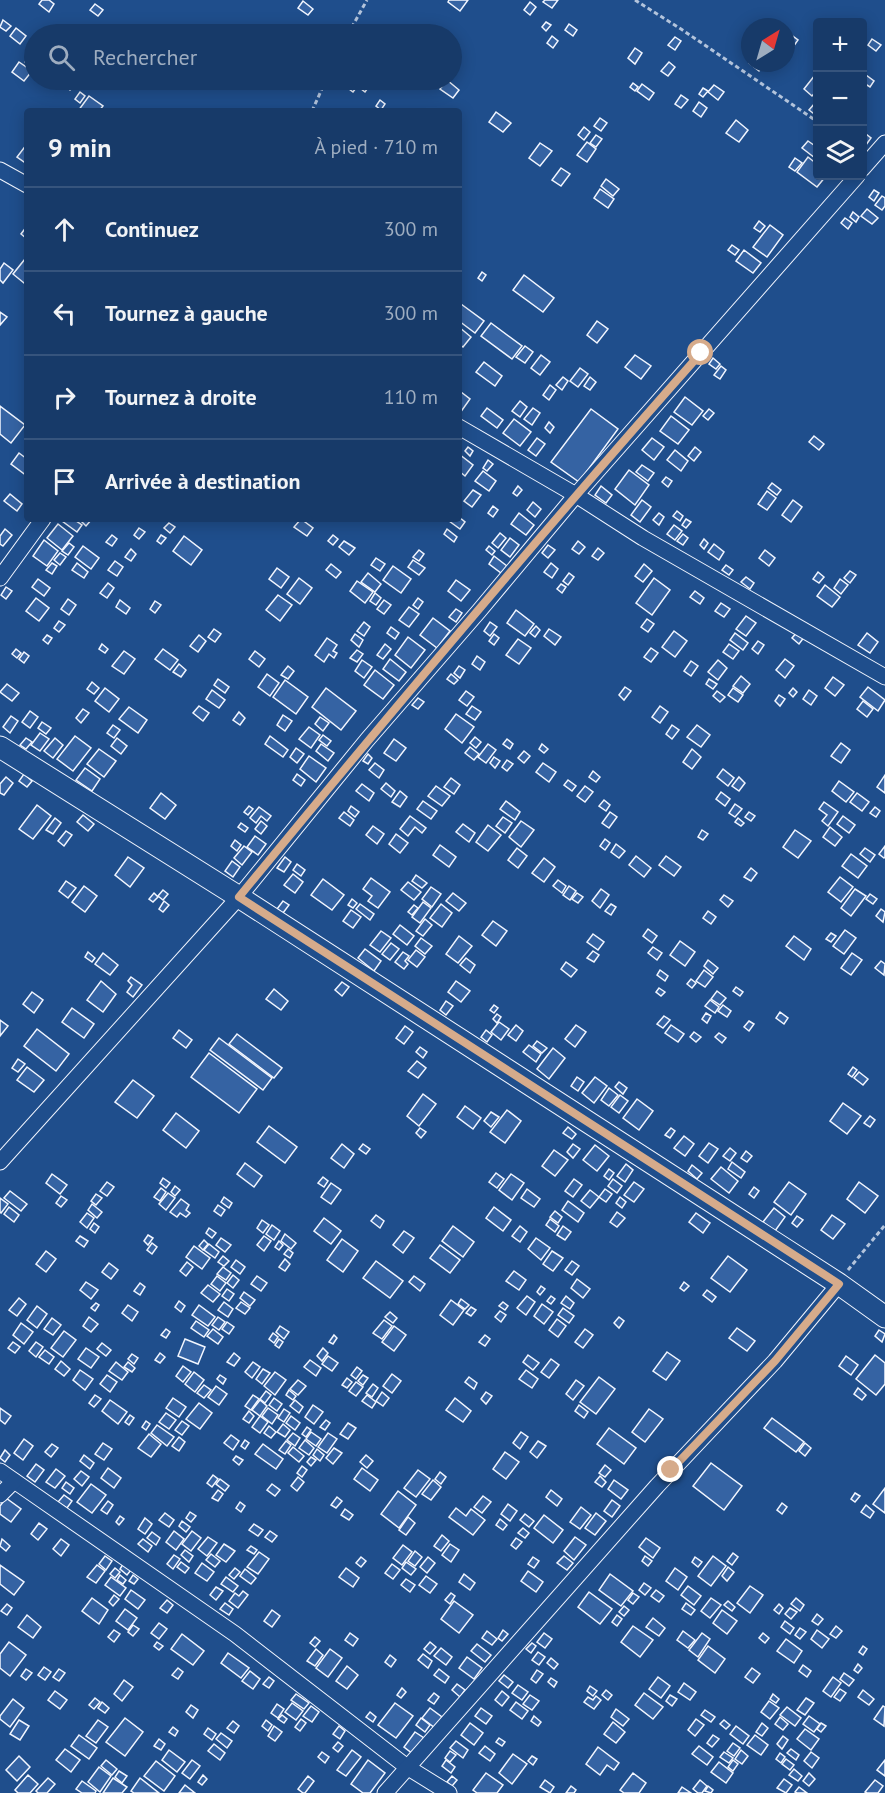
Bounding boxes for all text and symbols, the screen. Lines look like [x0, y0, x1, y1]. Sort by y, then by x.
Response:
north arrow [741, 18, 795, 72]
map controls [813, 18, 867, 180]
button: + [813, 18, 867, 72]
search box [24, 24, 462, 90]
icon: search [45, 41, 78, 74]
text: Rechercher [93, 43, 197, 71]
button: − [813, 72, 867, 126]
button: layers [813, 126, 867, 180]
text: 9 min [48, 131, 111, 164]
text: À pied · 710 m [314, 134, 438, 160]
icon: ahead [48, 213, 81, 246]
text: Continuez [105, 215, 199, 243]
text: 300 m [384, 216, 438, 242]
icon: left [48, 297, 81, 330]
text: Tournez à gauche [105, 299, 268, 327]
text: 300 m [384, 300, 438, 326]
route start [687, 339, 713, 365]
icon: right [48, 381, 81, 414]
text: Tournez à droite [105, 383, 257, 411]
text: 110 m [384, 384, 438, 410]
icon: arrive [48, 465, 81, 498]
text: Arrivée à destination [105, 467, 301, 495]
route end [657, 1456, 683, 1482]

